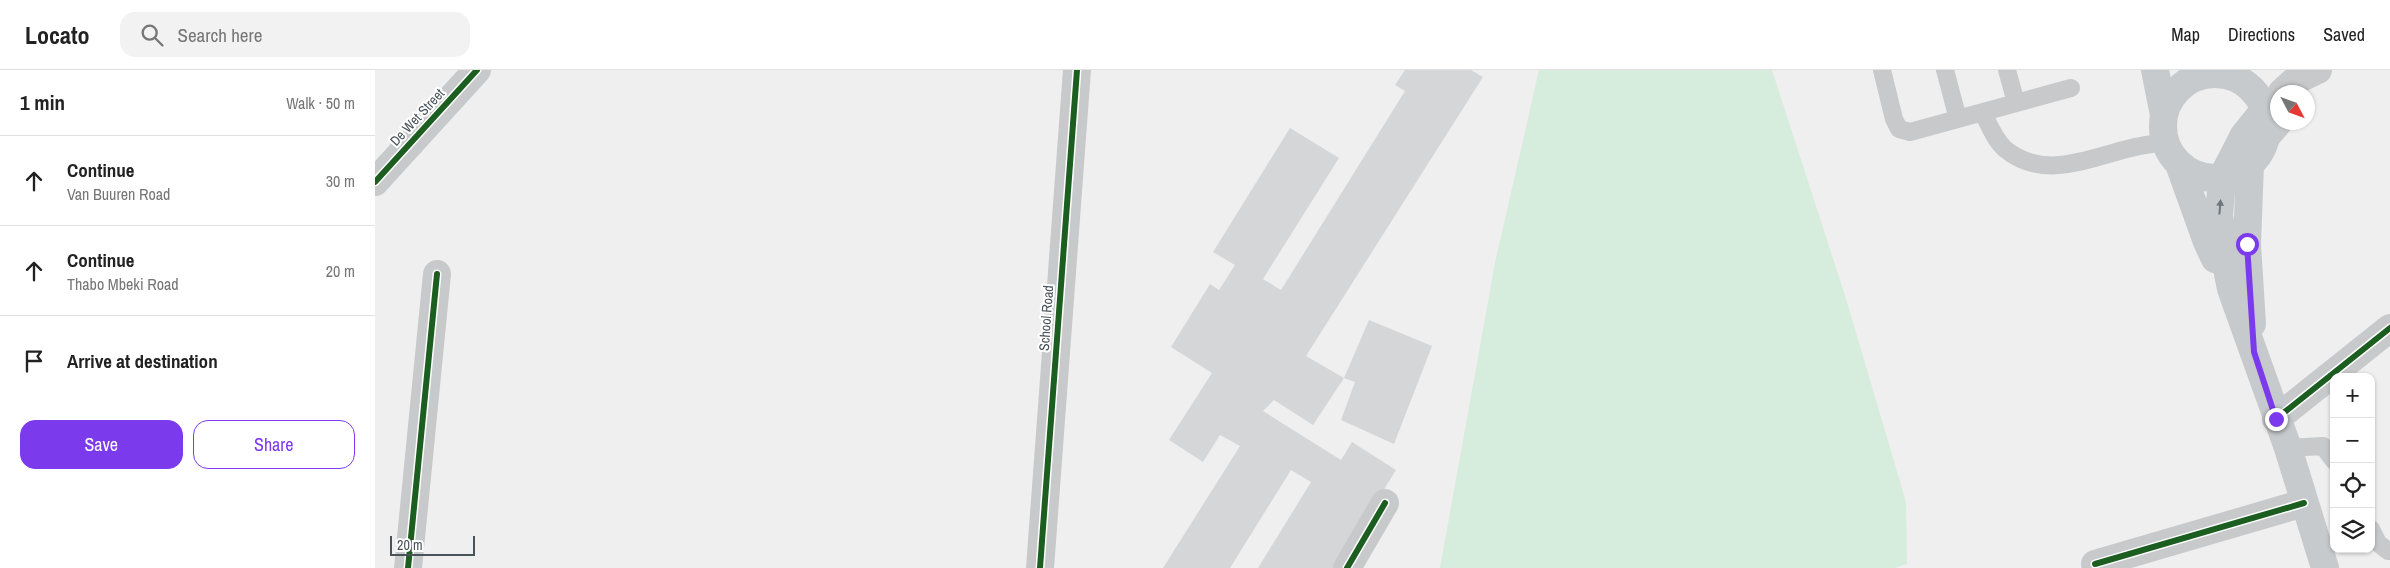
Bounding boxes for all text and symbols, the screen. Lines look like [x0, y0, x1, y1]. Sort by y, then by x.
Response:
search box [120, 12, 470, 57]
text: Locato [25, 19, 90, 51]
icon: search [138, 21, 166, 49]
text: Search here [178, 22, 262, 48]
text: Map [2171, 22, 2200, 47]
text: Directions [2228, 22, 2295, 47]
text: Saved [2323, 22, 2365, 47]
street label: De Wet Street [386, 85, 448, 149]
north arrow [2270, 85, 2315, 130]
text: 1 min [20, 88, 65, 117]
text: Walk · 50 m [286, 92, 355, 114]
text: Continue [67, 157, 135, 183]
icon: ahead [20, 167, 48, 195]
text: 30 m [326, 170, 355, 192]
text: Van Buuren Road [67, 183, 170, 205]
one-way arrow [2216, 198, 2224, 214]
route start [2236, 233, 2259, 256]
text: Continue [67, 247, 135, 273]
icon: ahead [20, 257, 48, 285]
text: 20 m [326, 260, 355, 282]
text: Thabo Mbeki Road [67, 273, 179, 295]
street label: School Road [1035, 285, 1057, 351]
icon: arrive [20, 347, 48, 375]
text: Arrive at destination [67, 348, 218, 374]
map controls [2330, 373, 2375, 553]
button: + [2330, 373, 2375, 418]
route end [2265, 408, 2288, 431]
button: − [2330, 418, 2375, 463]
button: Save [20, 420, 183, 469]
button: Share [193, 420, 355, 469]
button: locate [2330, 463, 2375, 508]
button: layers [2330, 508, 2375, 553]
scale bar [390, 533, 475, 556]
text: 20 m [397, 536, 423, 554]

